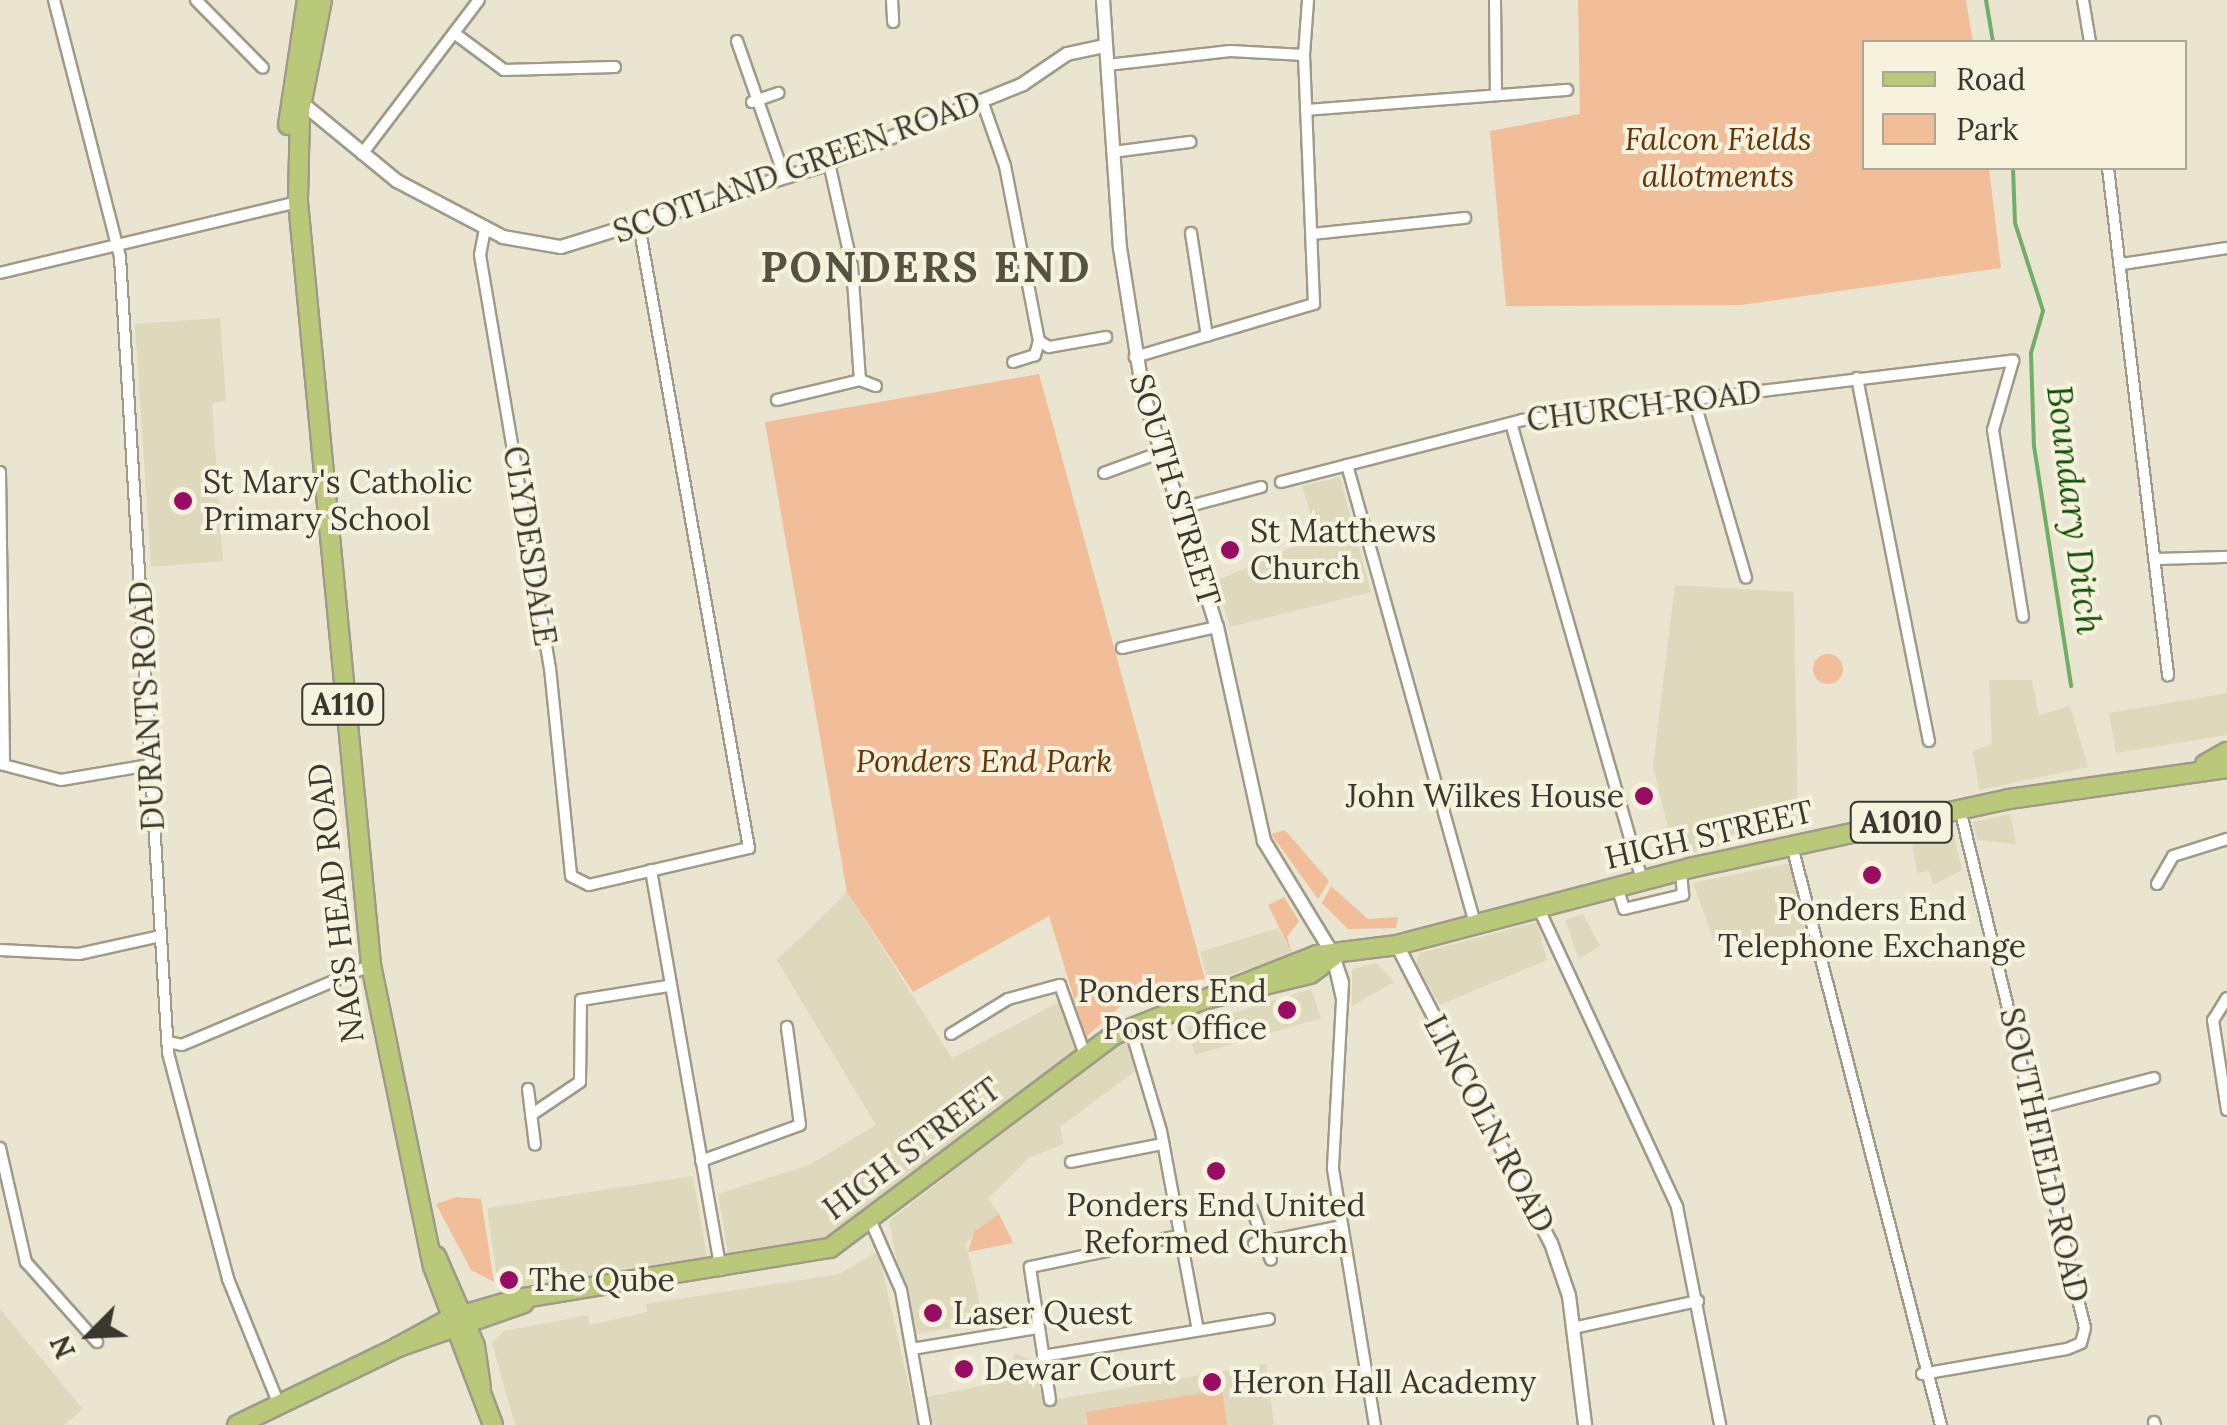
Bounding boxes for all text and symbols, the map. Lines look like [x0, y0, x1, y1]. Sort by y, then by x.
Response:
legend [1862, 40, 2187, 170]
text: Road [1956, 60, 2026, 98]
street label: SCOTLAND GREEN ROAD [608, 83, 986, 251]
text: Park [1956, 110, 2018, 148]
park label: Falcon Fields allotments [1624, 121, 1812, 196]
district label: PONDERS END [760, 242, 1092, 292]
street label: SOUTH STREET [1122, 369, 1228, 611]
street label: CHURCH ROAD [1524, 373, 1764, 439]
water label: Boundary Ditch [2038, 383, 2110, 637]
street label: CLYDESDALE [495, 443, 565, 649]
place label: St Mary's Catholic Primary School [203, 464, 473, 539]
marker: St Mary's Catholic Primary School [172, 490, 194, 512]
place label: St Matthews Church [1250, 513, 1436, 588]
marker: St Matthews Church [1219, 539, 1241, 561]
street label: DURANTS ROAD [121, 580, 173, 832]
road number: A110 [300, 679, 386, 729]
park label: Ponders End Park [855, 742, 1113, 780]
street label: NAGS HEAD ROAD [300, 761, 372, 1045]
place label: John Wilkes House [1346, 777, 1624, 815]
marker: John Wilkes House [1633, 785, 1655, 807]
street label: HIGH STREET [1601, 792, 1817, 878]
road number: A1010 [1848, 797, 1954, 847]
marker: Ponders End Telephone Exchange [1861, 864, 1883, 886]
place label: Ponders End Telephone Exchange [1718, 891, 2026, 966]
place label: Ponders End Post Office [1078, 973, 1267, 1048]
marker: Ponders End Post Office [1276, 999, 1298, 1021]
street label: SOUTHFIELD ROAD [1991, 1004, 2097, 1306]
street label: LINCOLN ROAD [1415, 1009, 1563, 1239]
street label: HIGH STREET [816, 1070, 1008, 1228]
marker: Ponders End United Reformed Church [1205, 1160, 1227, 1182]
place label: Ponders End United Reformed Church [1066, 1187, 1366, 1262]
place label: The Qube [529, 1261, 675, 1299]
marker: The Qube [498, 1269, 520, 1291]
north arrow [40, 1285, 140, 1385]
place label: Laser Quest [953, 1294, 1132, 1332]
marker: Laser Quest [922, 1302, 944, 1324]
text: N [42, 1330, 83, 1364]
place label: Dewar Court [984, 1350, 1176, 1388]
marker: Dewar Court [953, 1358, 975, 1380]
place label: Heron Hall Academy [1232, 1363, 1536, 1401]
marker: Heron Hall Academy [1201, 1371, 1223, 1393]

